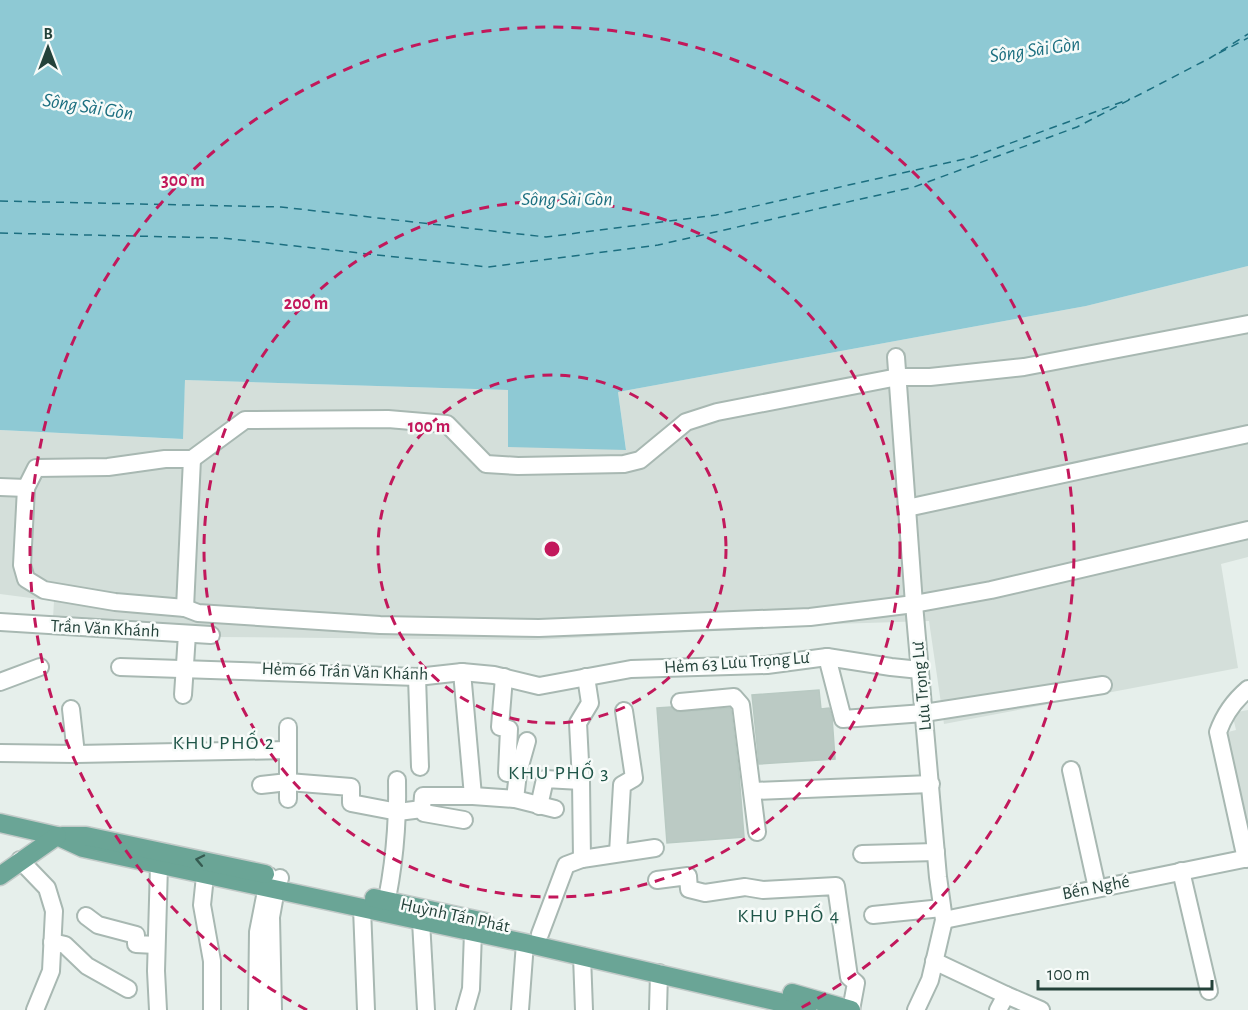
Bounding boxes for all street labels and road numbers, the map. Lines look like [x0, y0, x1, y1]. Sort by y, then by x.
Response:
street label: Trần Văn Khánh [50, 616, 160, 641]
street label: Lưu Trọng Lư [909, 640, 935, 731]
street label: Hẻm 63 Lưu Trọng Lư [664, 649, 811, 677]
street label: Hẻm 66 Trần Văn Khánh [261, 659, 429, 684]
street label: Bến Nghé [1061, 872, 1131, 903]
street label: Huỳnh Tấn Phát [399, 895, 512, 936]

